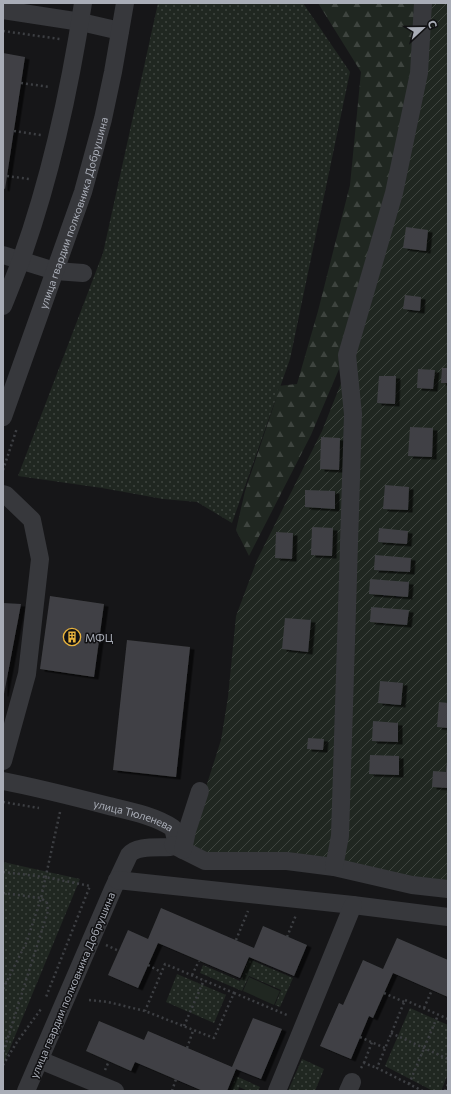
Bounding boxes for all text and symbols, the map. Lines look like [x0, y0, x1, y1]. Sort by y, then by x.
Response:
north arrow [403, 8, 443, 48]
text: С [425, 18, 440, 30]
street label: улица гвардии полковника Добрушина [36, 115, 110, 310]
building icon: МФЦ [62, 627, 82, 647]
place label: МФЦ [85, 631, 114, 644]
street label: улица Тюленева [92, 796, 176, 833]
street label: улица гвардии полковника Добрушина [27, 890, 117, 1080]

